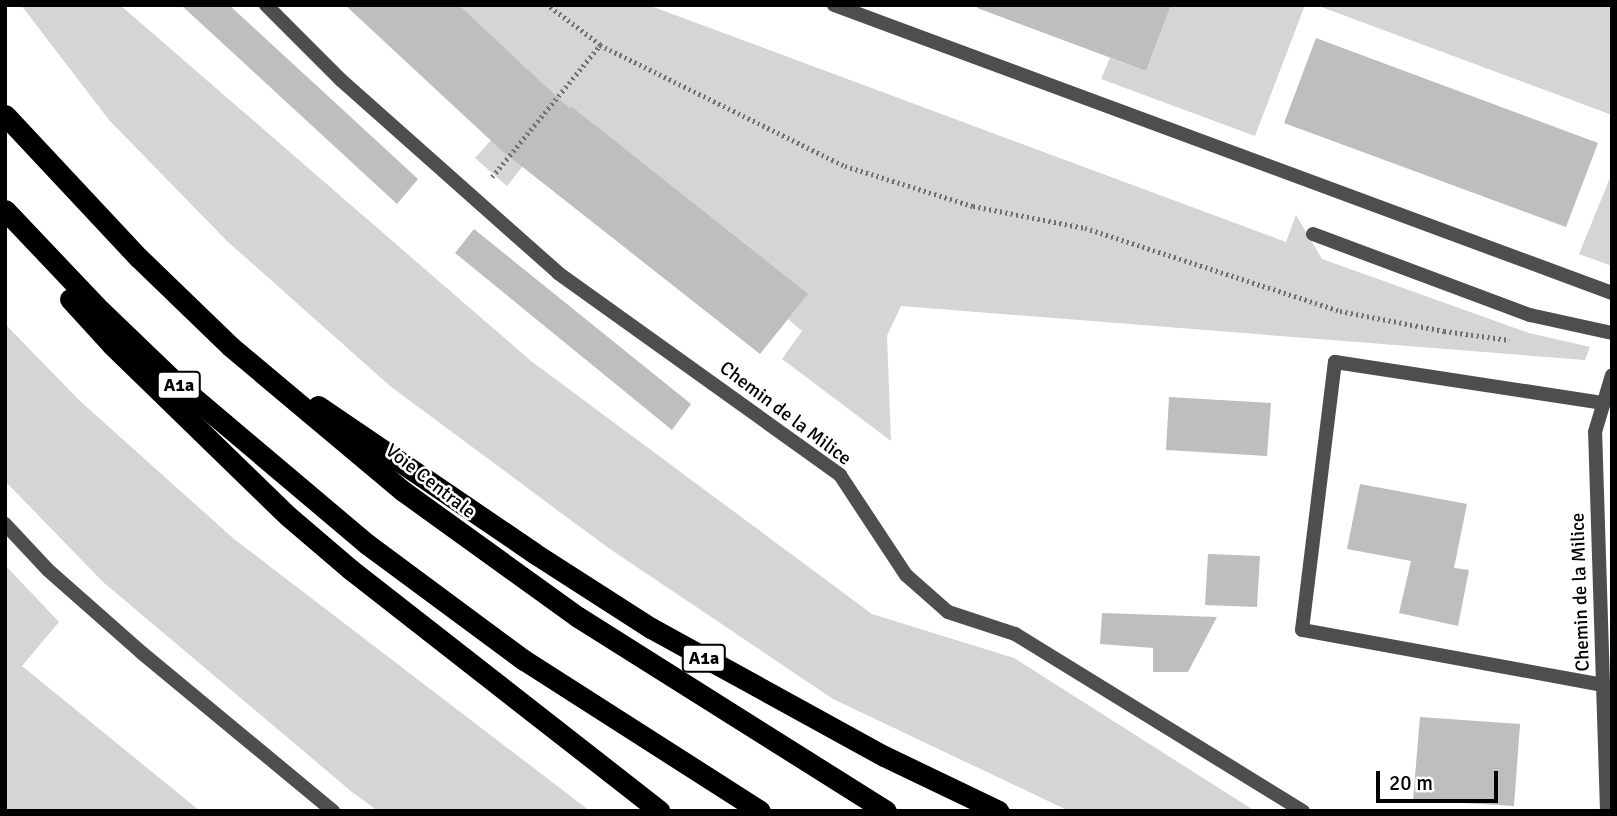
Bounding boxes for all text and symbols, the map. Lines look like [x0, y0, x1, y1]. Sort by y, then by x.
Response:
street label: Chemin de la Milice [715, 357, 855, 471]
road number: A1a [156, 370, 202, 400]
street label: Voie Centrale [380, 440, 480, 524]
street label: Chemin de la Milice [1567, 512, 1595, 672]
road number: A1a [681, 644, 727, 672]
scale bar [1379, 756, 1502, 800]
text: 20 m [1389, 770, 1433, 796]

